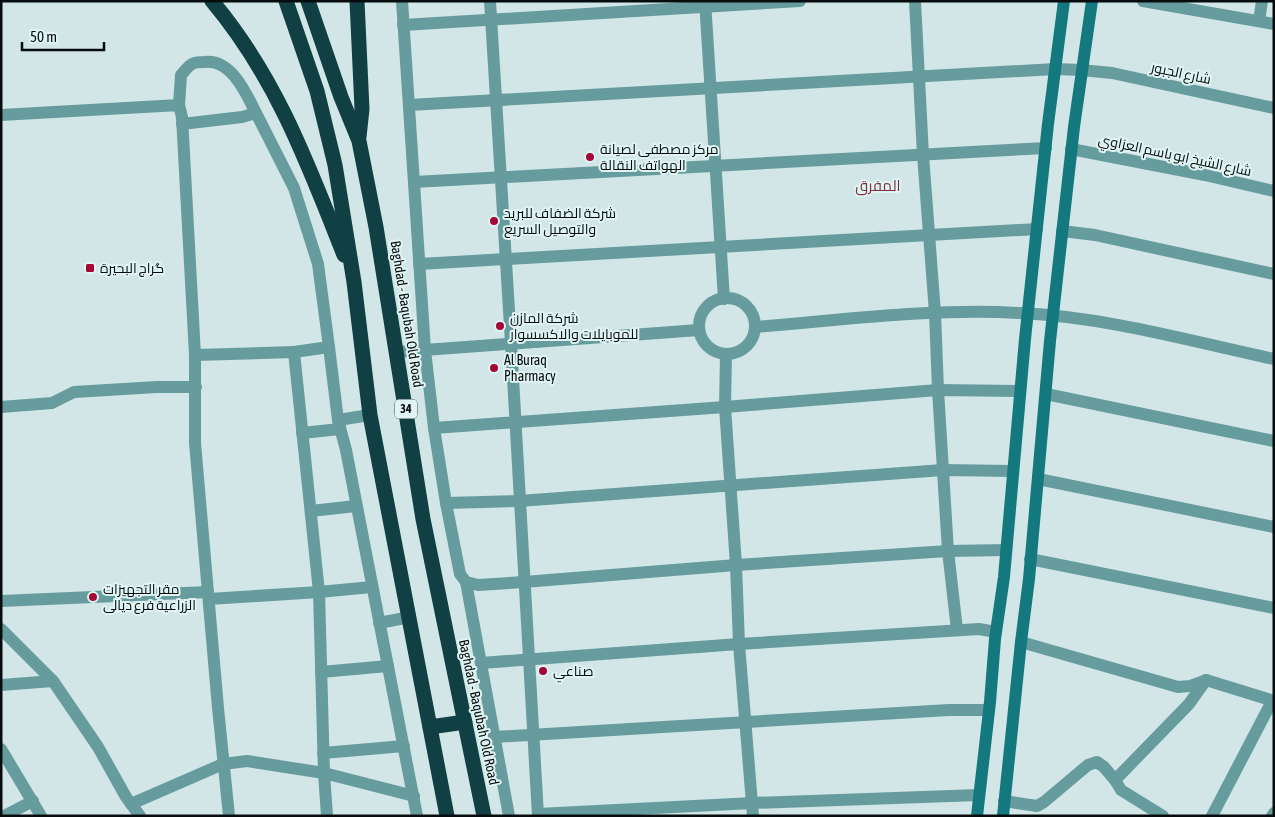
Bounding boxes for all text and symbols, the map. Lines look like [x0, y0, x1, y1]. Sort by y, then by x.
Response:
scale bar [22, 20, 105, 52]
text: 50 m [30, 28, 57, 45]
street label: شارع الجبور [1148, 59, 1212, 88]
street label: شارع الشيخ ابو باسم العزاوي [1096, 131, 1253, 183]
place label: مركز مصطفى لصيانة الهواتف النقالة [600, 141, 719, 173]
marker: مركز مصطفى لصيانة الهواتف النقالة [584, 151, 596, 163]
district label: المفرق [855, 177, 901, 196]
place label: شركة الضفاف للبريد والتوصيل السريع [504, 205, 616, 238]
marker: شركة الضفاف للبريد والتوصيل السريع [488, 215, 500, 227]
street label: Baghdad - Baqubah Old Road [387, 239, 427, 389]
place label: گراج البحيرة [100, 260, 164, 277]
marker: گراج البحيرة [84, 262, 96, 274]
place label: شركة المازن للموبايلات والاكسسوار [509, 310, 638, 342]
marker: شركة المازن للموبايلات والاكسسوار [494, 320, 506, 332]
place label: Al Buraq Pharmacy [504, 352, 556, 384]
marker: Al Buraq Pharmacy [488, 362, 500, 374]
road number: 34 [395, 399, 417, 418]
place label: مقر التجهيزات الزراعية فرع ديالى [103, 581, 196, 614]
marker: مقر التجهيزات الزراعية فرع ديالى [87, 591, 99, 603]
street label: Baghdad - Baqubah Old Road [456, 638, 502, 786]
place label: صناعي [553, 663, 593, 683]
marker: صناعي [537, 665, 549, 677]

